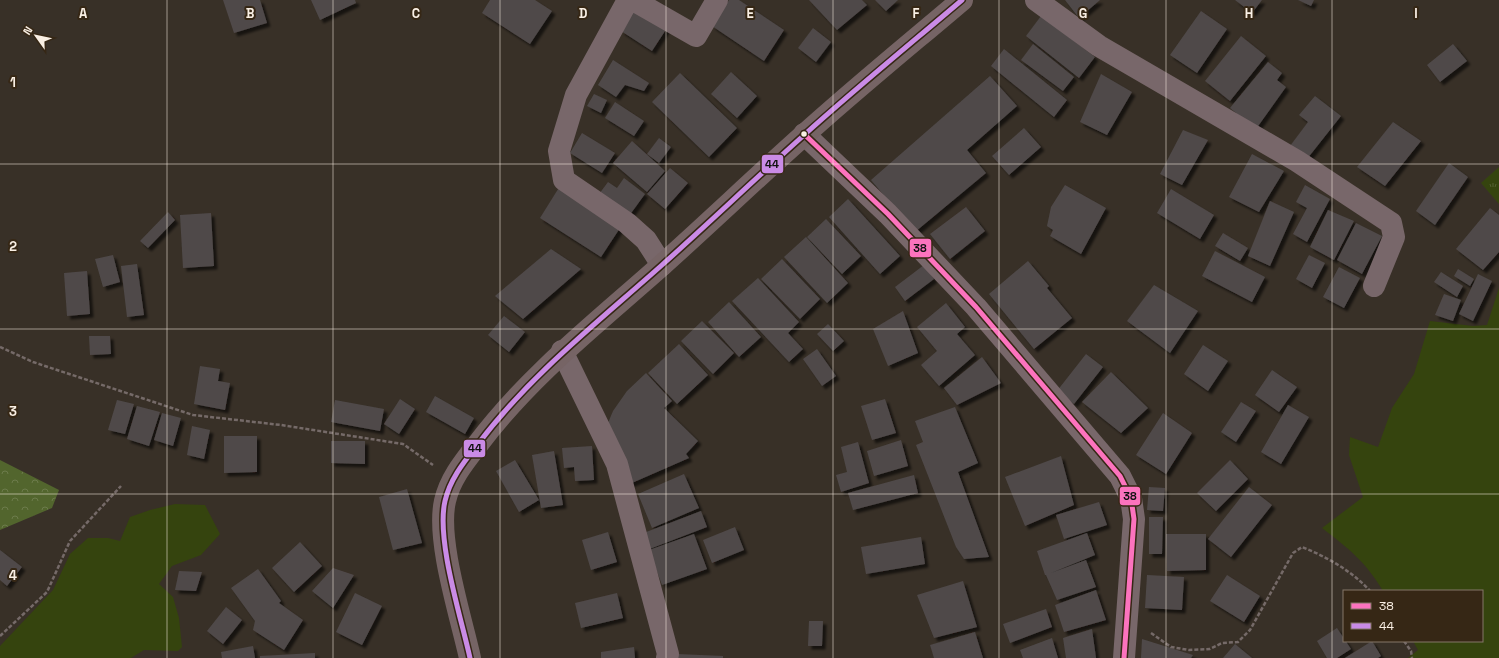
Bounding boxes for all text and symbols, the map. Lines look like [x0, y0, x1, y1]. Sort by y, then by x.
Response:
text: A [79, 5, 88, 22]
text: B [246, 5, 255, 22]
text: C [412, 5, 420, 22]
text: D [579, 5, 588, 22]
text: E [746, 5, 754, 22]
text: F [913, 5, 920, 22]
text: G [1079, 5, 1087, 22]
text: H [1245, 5, 1253, 22]
text: I [1414, 5, 1418, 22]
north arrow [16, 16, 56, 56]
text: N [20, 24, 35, 37]
text: 1 [10, 74, 16, 91]
unlabelled marker [799, 129, 809, 139]
line badge: 44 [761, 154, 784, 174]
text: 44 [765, 157, 779, 171]
text: 2 [9, 238, 17, 255]
line badge: 38 [909, 238, 932, 258]
text: 38 [913, 241, 927, 255]
text: 3 [9, 403, 17, 420]
line badge: 44 [463, 439, 486, 458]
text: 44 [468, 441, 482, 455]
line badge: 38 [1119, 486, 1141, 506]
text: 38 [1123, 489, 1137, 503]
text: 4 [9, 567, 17, 584]
legend [1343, 590, 1483, 642]
text: 38 [1379, 598, 1394, 614]
text: 44 [1379, 618, 1395, 634]

